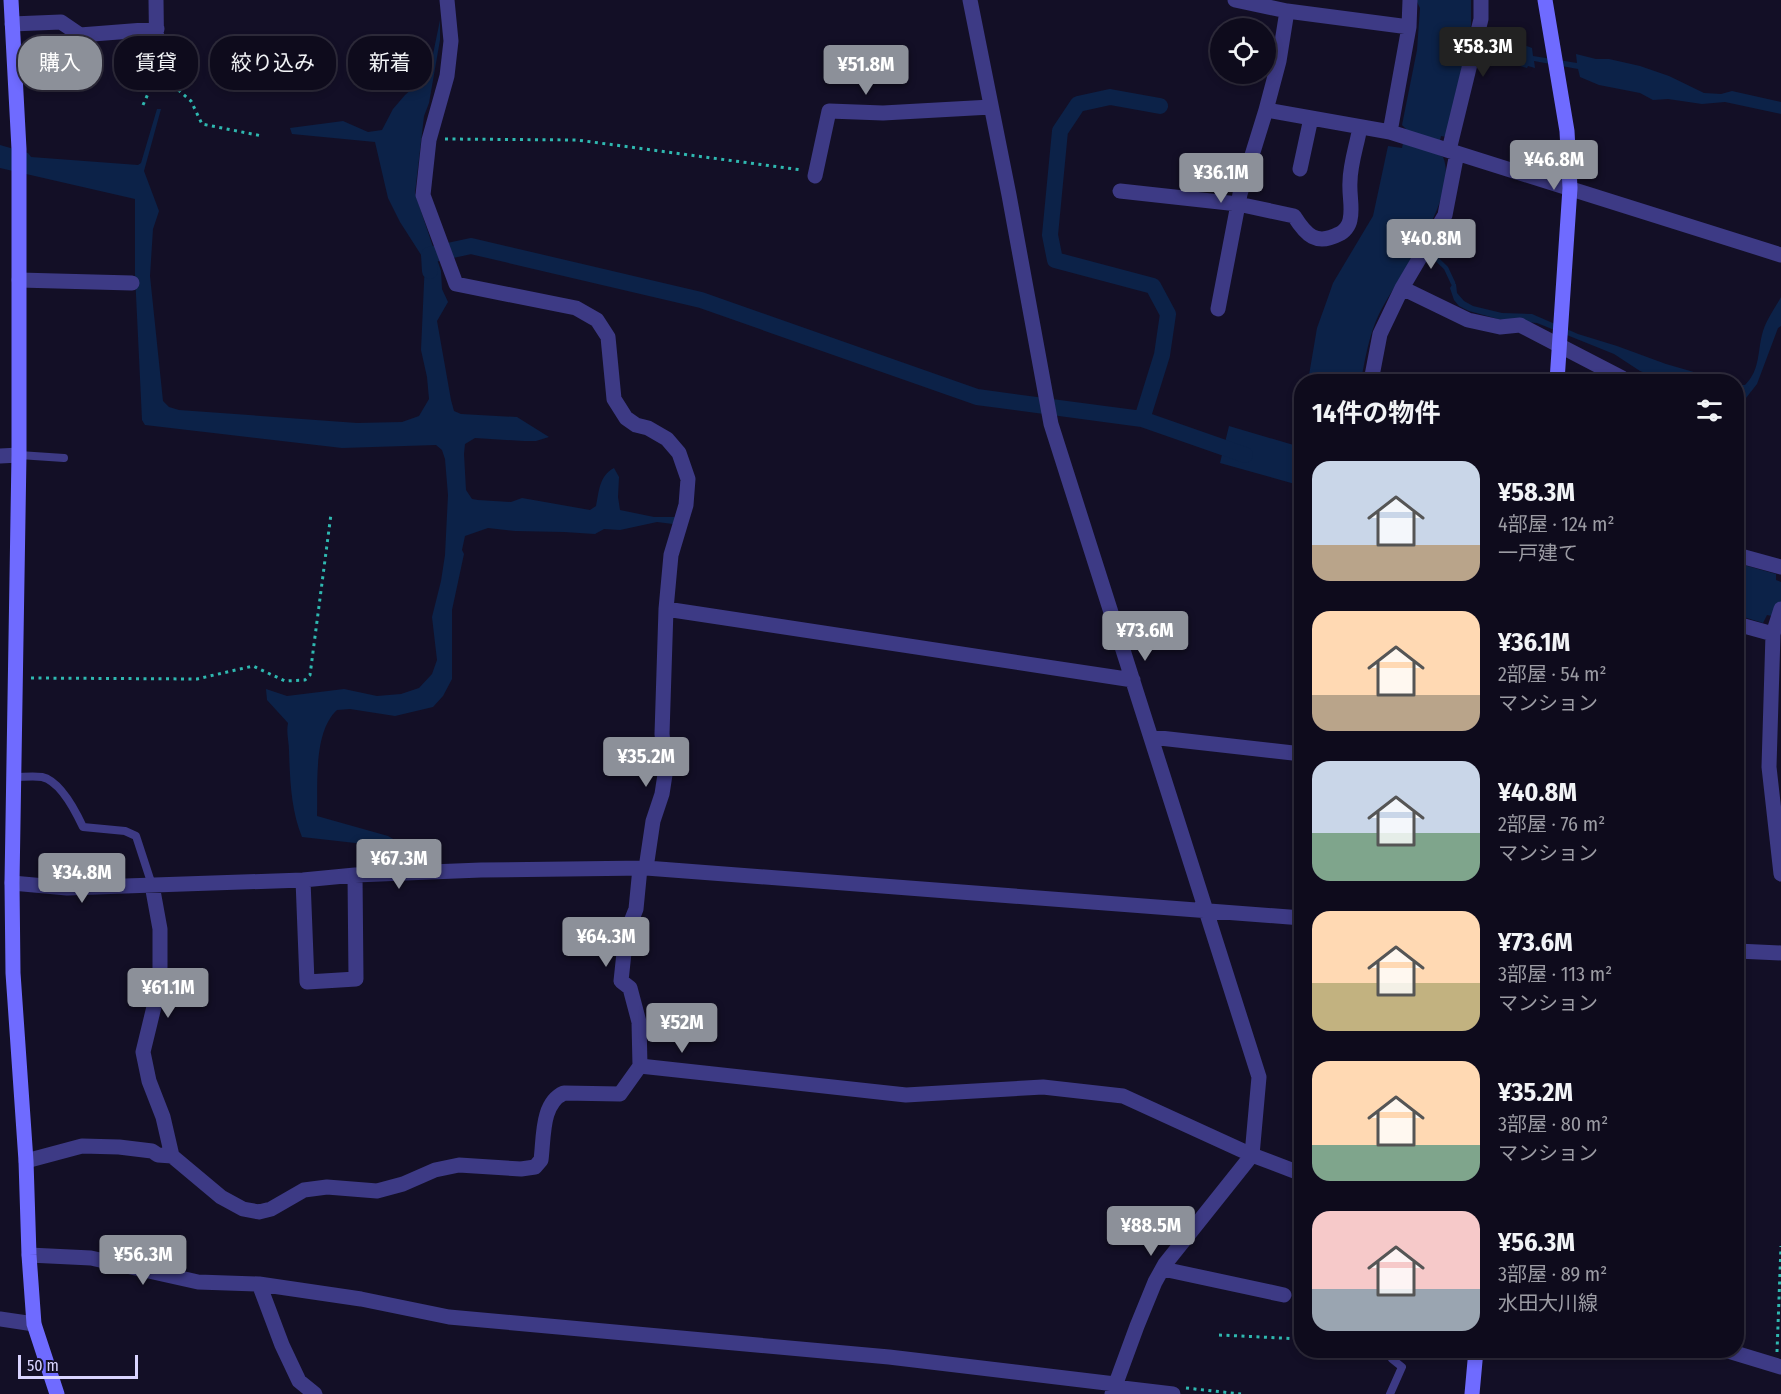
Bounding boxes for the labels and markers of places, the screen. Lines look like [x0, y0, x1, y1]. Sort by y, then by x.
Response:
pin: ¥58.3M [1434, 27, 1532, 78]
pin: ¥51.8M [817, 45, 915, 96]
pin: ¥46.8M [1505, 140, 1603, 191]
pin: ¥36.1M [1172, 153, 1270, 204]
pin: ¥40.8M [1382, 219, 1480, 270]
pin: ¥73.6M [1096, 611, 1194, 662]
pin: ¥35.2M [597, 737, 695, 788]
pin: ¥67.3M [350, 839, 448, 890]
pin: ¥34.8M [33, 853, 131, 904]
pin: ¥64.3M [557, 917, 655, 968]
pin: ¥61.1M [119, 968, 217, 1019]
pin: ¥52M [646, 1003, 718, 1054]
pin: ¥88.5M [1102, 1206, 1200, 1257]
pin: ¥56.3M [94, 1235, 192, 1286]

